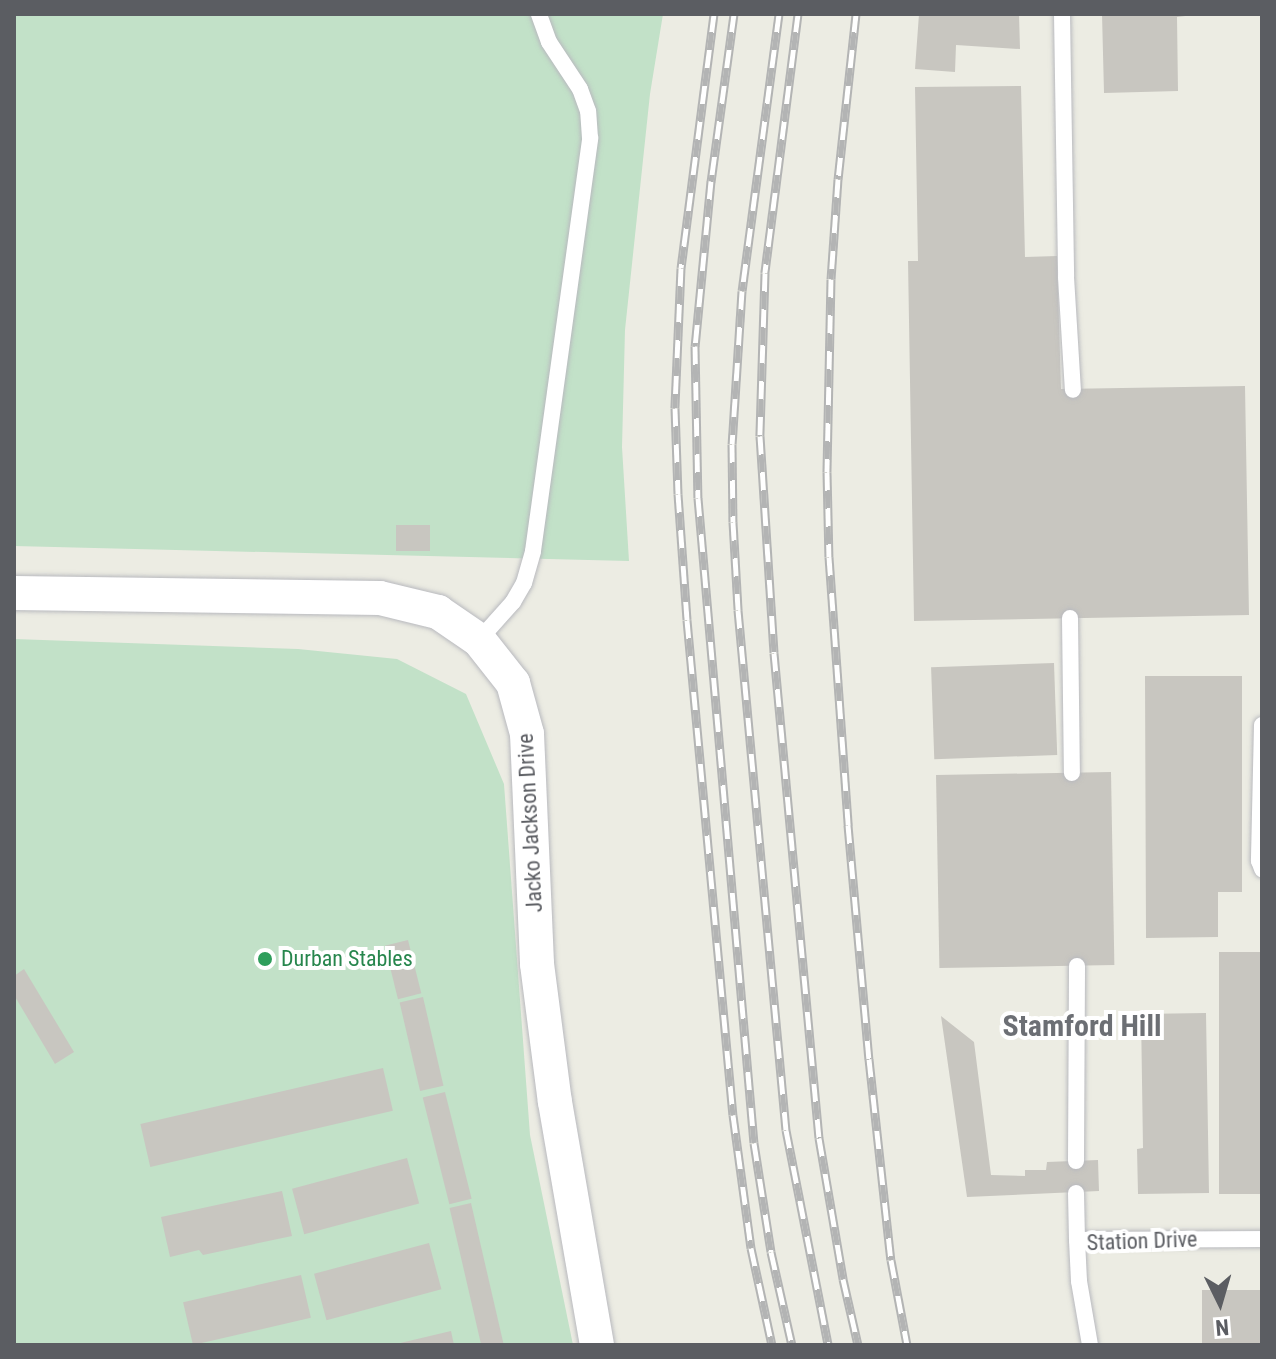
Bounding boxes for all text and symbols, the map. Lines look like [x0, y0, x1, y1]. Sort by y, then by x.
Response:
street label: Jacko Jackson Drive [512, 733, 548, 913]
place label: Durban Stables [281, 946, 413, 972]
marker: Durban Stables [256, 950, 274, 968]
district label: Stamford Hill [1002, 1008, 1162, 1044]
street label: Station Drive [1086, 1226, 1198, 1256]
north arrow [1180, 1263, 1260, 1343]
text: N [1214, 1314, 1230, 1340]

